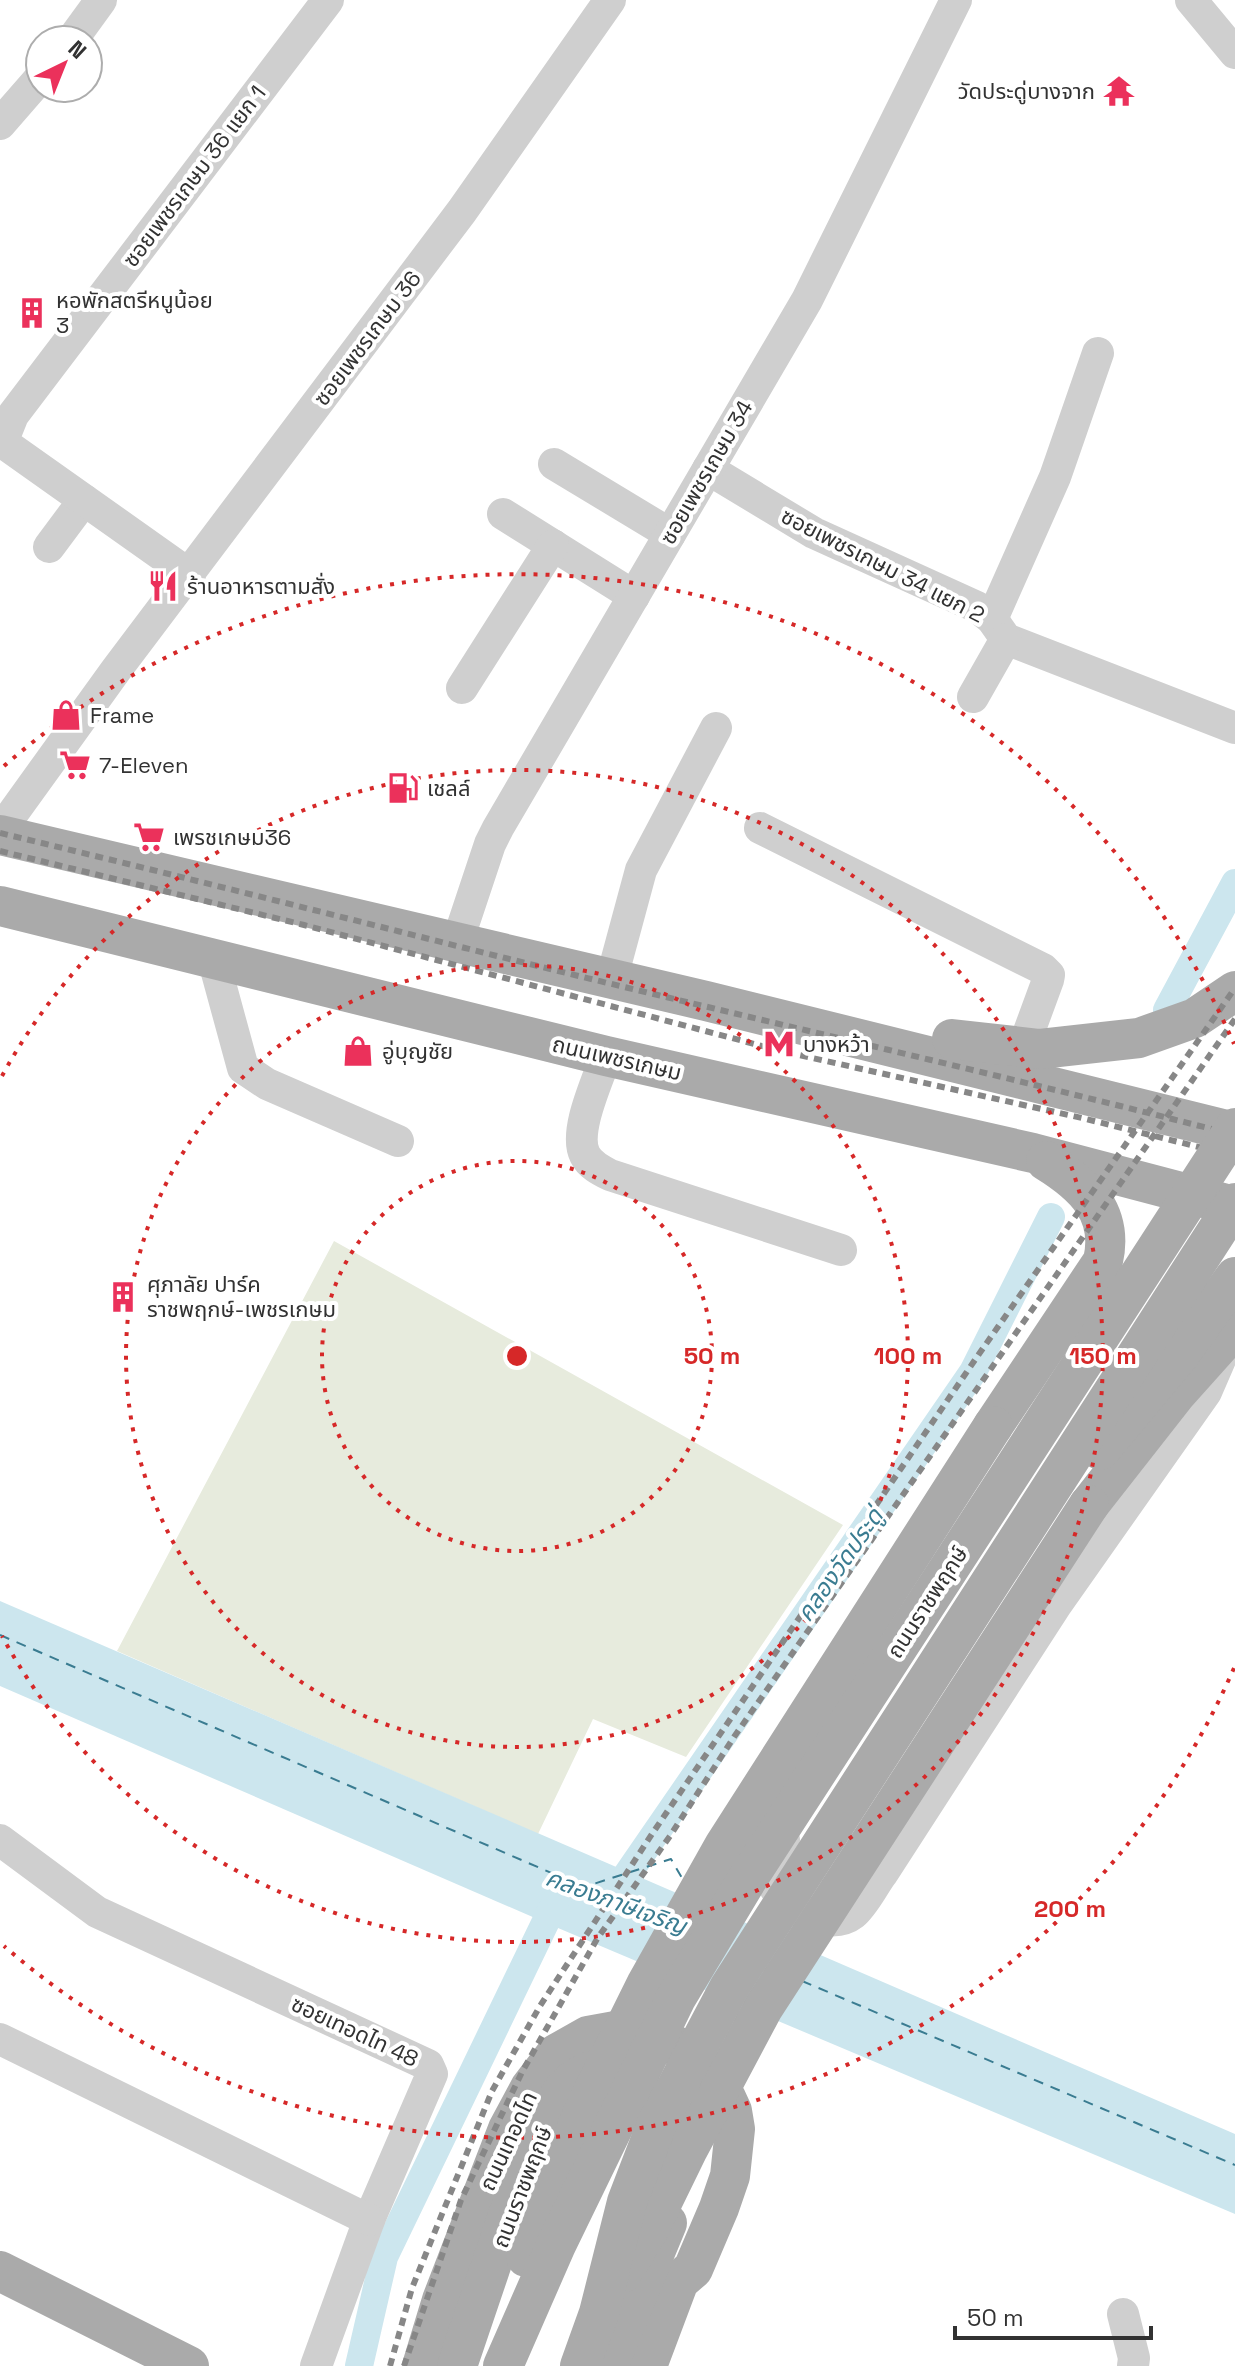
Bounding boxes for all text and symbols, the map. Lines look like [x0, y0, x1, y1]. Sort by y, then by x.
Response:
north arrow [24, 24, 104, 104]
text: N [63, 34, 93, 65]
temple icon: วัดประดู่บางจาก [1102, 74, 1136, 108]
place label: วัดประดู่บางจาก [958, 77, 1095, 105]
street label: ซอยเพชรเกษม 36 แยก 1 [116, 80, 272, 272]
street label: ซอยเพชรเกษม 36 [307, 265, 427, 411]
place label: หอพักสตรีหนูน้อย 3 [56, 286, 213, 339]
building icon: หอพักสตรีหนูน้อย 3 [15, 296, 49, 330]
street label: ซอยเพชรเกษม 34 [653, 395, 759, 549]
street label: ซอยเพชรเกษม 34 แยก 2 [777, 502, 989, 628]
restaurant icon: ร้านอาหารตามสั่ง [146, 569, 180, 603]
place label: ร้านอาหารตามสั่ง [187, 572, 335, 600]
shop icon: Frame [49, 698, 83, 732]
place label: Frame [90, 701, 154, 729]
supermarket icon: 7-Eleven [58, 748, 92, 782]
place label: 7-Eleven [99, 751, 188, 779]
fuel station icon: เชลล์ [386, 771, 420, 805]
place label: เชลล์ [427, 774, 470, 802]
supermarket icon: เพรชเกษม36 [132, 820, 166, 854]
place label: เพรชเกษม36 [173, 823, 291, 851]
metro station icon: บางหว้า [762, 1027, 796, 1061]
street label: ถนนเพชรเกษม [550, 1030, 684, 1086]
place label: บางหว้า [803, 1030, 870, 1058]
shop icon: อู่บุญชัย [341, 1034, 375, 1068]
place label: อู่บุญชัย [382, 1037, 453, 1065]
place label: ศุภาลัย ปาร์ค ราชพฤกษ์-เพชรเกษม [147, 1270, 336, 1323]
building icon: ศุภาลัย ปาร์ค ราชพฤกษ์-เพชรเกษม [106, 1280, 140, 1314]
text: 50 m [684, 1340, 740, 1371]
text: 100 m [874, 1340, 942, 1371]
text: 150 m [1069, 1340, 1137, 1371]
centre of rings [503, 1342, 531, 1370]
water label: คลองวัดประดู่ [789, 1500, 892, 1627]
street label: ถนนราชพฤกษ์ [880, 1541, 974, 1663]
water label: คลองภาษีเจริญ [542, 1862, 692, 1942]
text: 200 m [1034, 1893, 1106, 1924]
street label: ซอยเทอดไท 48 [287, 1989, 423, 2073]
street label: ถนนเทอดไท [473, 2087, 543, 2195]
street label: ถนนราชพฤกษ์ [486, 2122, 558, 2252]
scale bar [955, 2290, 1151, 2340]
text: 50 m [967, 2302, 1024, 2333]

